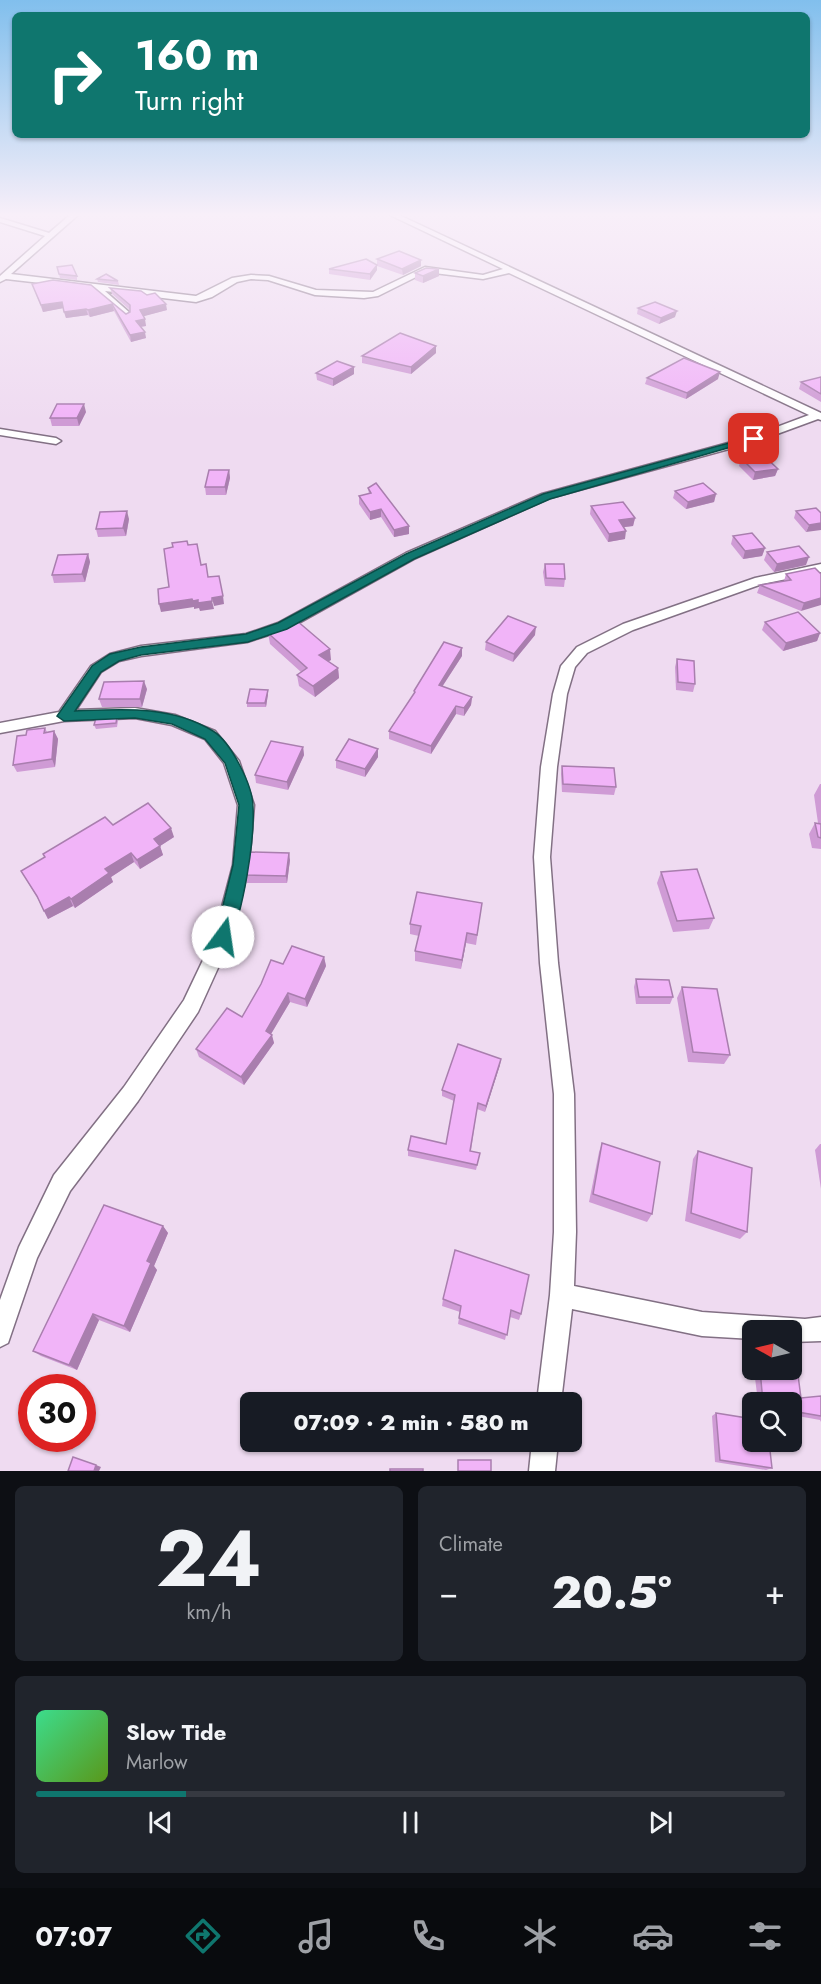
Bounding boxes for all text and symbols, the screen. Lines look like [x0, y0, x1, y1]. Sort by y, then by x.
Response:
text: 160 m [135, 25, 259, 86]
icon: right [36, 36, 114, 114]
text: Turn right [135, 81, 243, 120]
pin [728, 413, 779, 464]
icon: arrive [737, 422, 770, 455]
position arrow [191, 905, 255, 969]
north arrow [742, 1320, 802, 1380]
map controls [742, 1320, 802, 1452]
speed limit sign: 30 [18, 1374, 96, 1452]
button: search [742, 1392, 802, 1452]
text: 07:09 · 2 min · 580 m [293, 1406, 529, 1438]
text: 24 [156, 1503, 262, 1615]
text: Climate [439, 1530, 503, 1559]
text: 20.5° [552, 1560, 672, 1625]
text: − [439, 1569, 458, 1616]
text: + [765, 1569, 785, 1616]
text: km/h [186, 1598, 232, 1627]
text: Slow Tide [126, 1716, 226, 1748]
text: Marlow [126, 1748, 188, 1777]
icon: previous [144, 1806, 177, 1839]
icon: pause [394, 1806, 427, 1839]
icon: next [644, 1806, 677, 1839]
icon: directions [182, 1915, 224, 1957]
icon: music [295, 1915, 337, 1957]
icon: phone [407, 1915, 449, 1957]
icon: climate [519, 1915, 561, 1957]
icon: car [632, 1915, 674, 1957]
icon: filters [744, 1915, 786, 1957]
text: 07:07 [35, 1917, 112, 1956]

